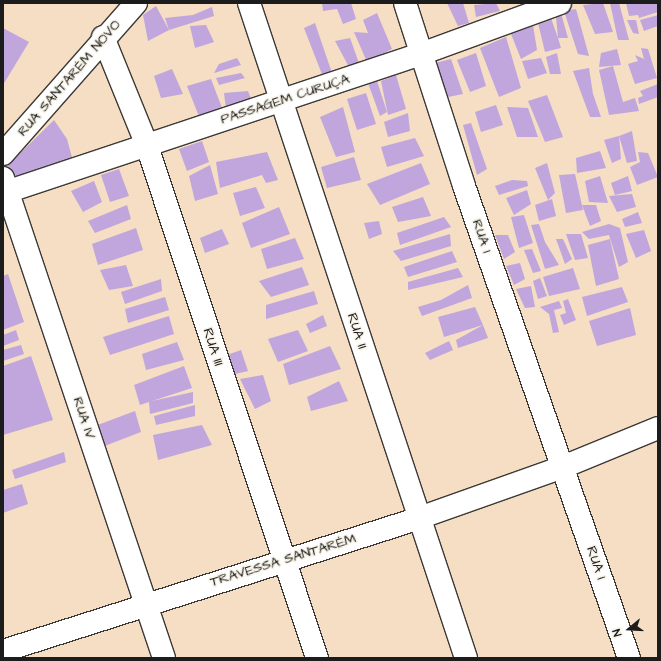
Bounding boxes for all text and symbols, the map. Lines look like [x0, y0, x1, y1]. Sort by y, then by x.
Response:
street label: RUA SANTARÉM NOVO [14, 16, 124, 140]
street label: PASSAGEM CURUÇA [218, 70, 352, 128]
street label: RUA 1 [468, 217, 496, 255]
street label: RUA II [343, 311, 371, 351]
street label: RUA III [199, 326, 227, 368]
street label: RUA IV [69, 395, 99, 441]
street label: TRAVESSA SANTARÉM [208, 530, 358, 590]
street label: RUA I [582, 544, 610, 582]
north arrow [609, 609, 649, 649]
text: N [609, 627, 625, 638]

